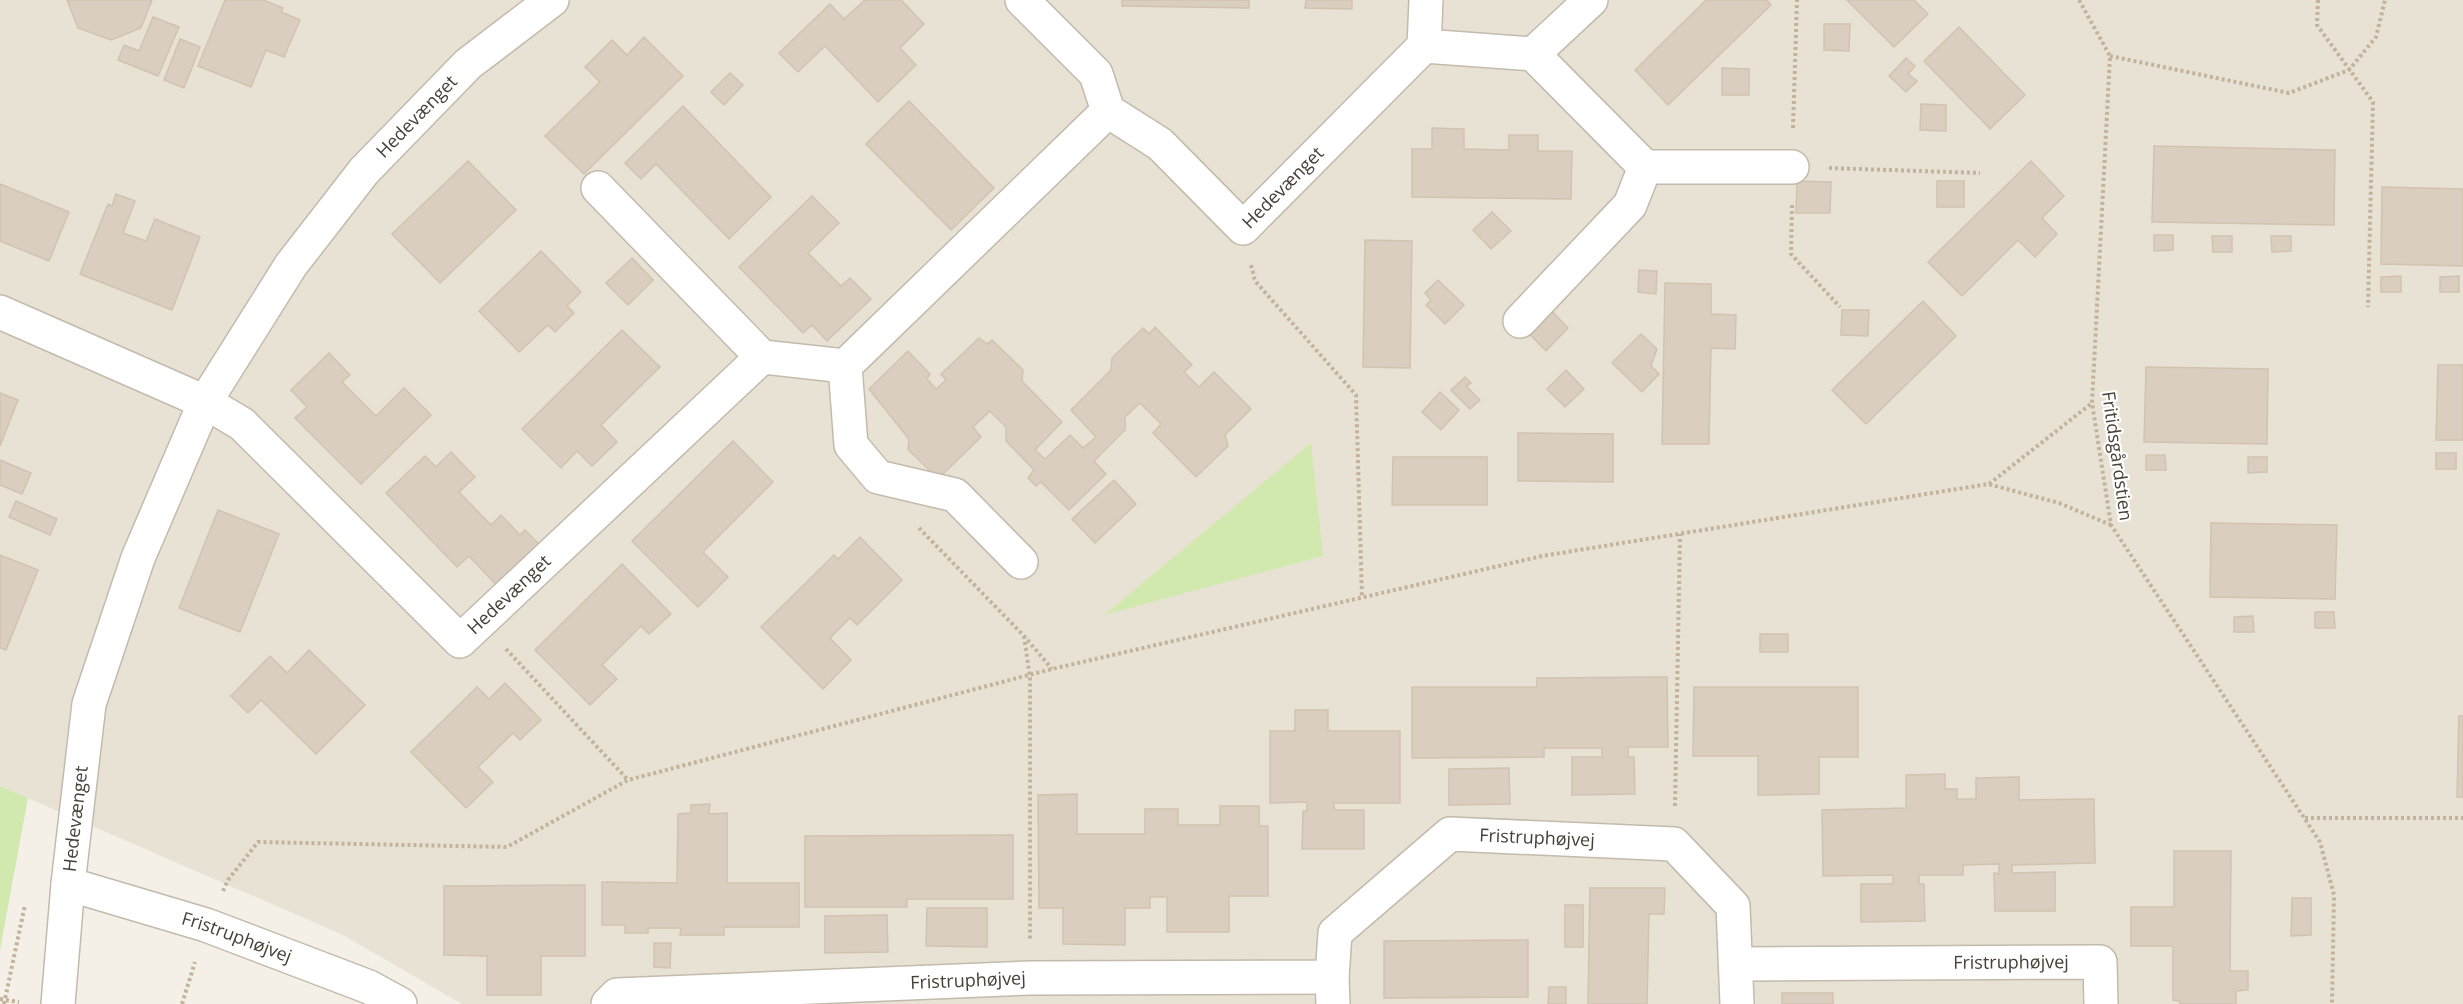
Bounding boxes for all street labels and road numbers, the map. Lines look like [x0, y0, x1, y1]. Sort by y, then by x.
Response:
street label: Hedevænget [370, 69, 462, 162]
street label: Hedevænget [1236, 141, 1328, 233]
street label: Fritidsgårdstien [2097, 390, 2139, 522]
street label: Hedevænget [461, 549, 555, 639]
street label: Hedevænget [57, 765, 93, 873]
street label: Fristruphøjvej [1479, 822, 1595, 851]
street label: Fristruphøjvej [179, 905, 296, 968]
street label: Fristruphøjvej [1953, 949, 2069, 974]
street label: Fristruphøjvej [910, 965, 1026, 994]

